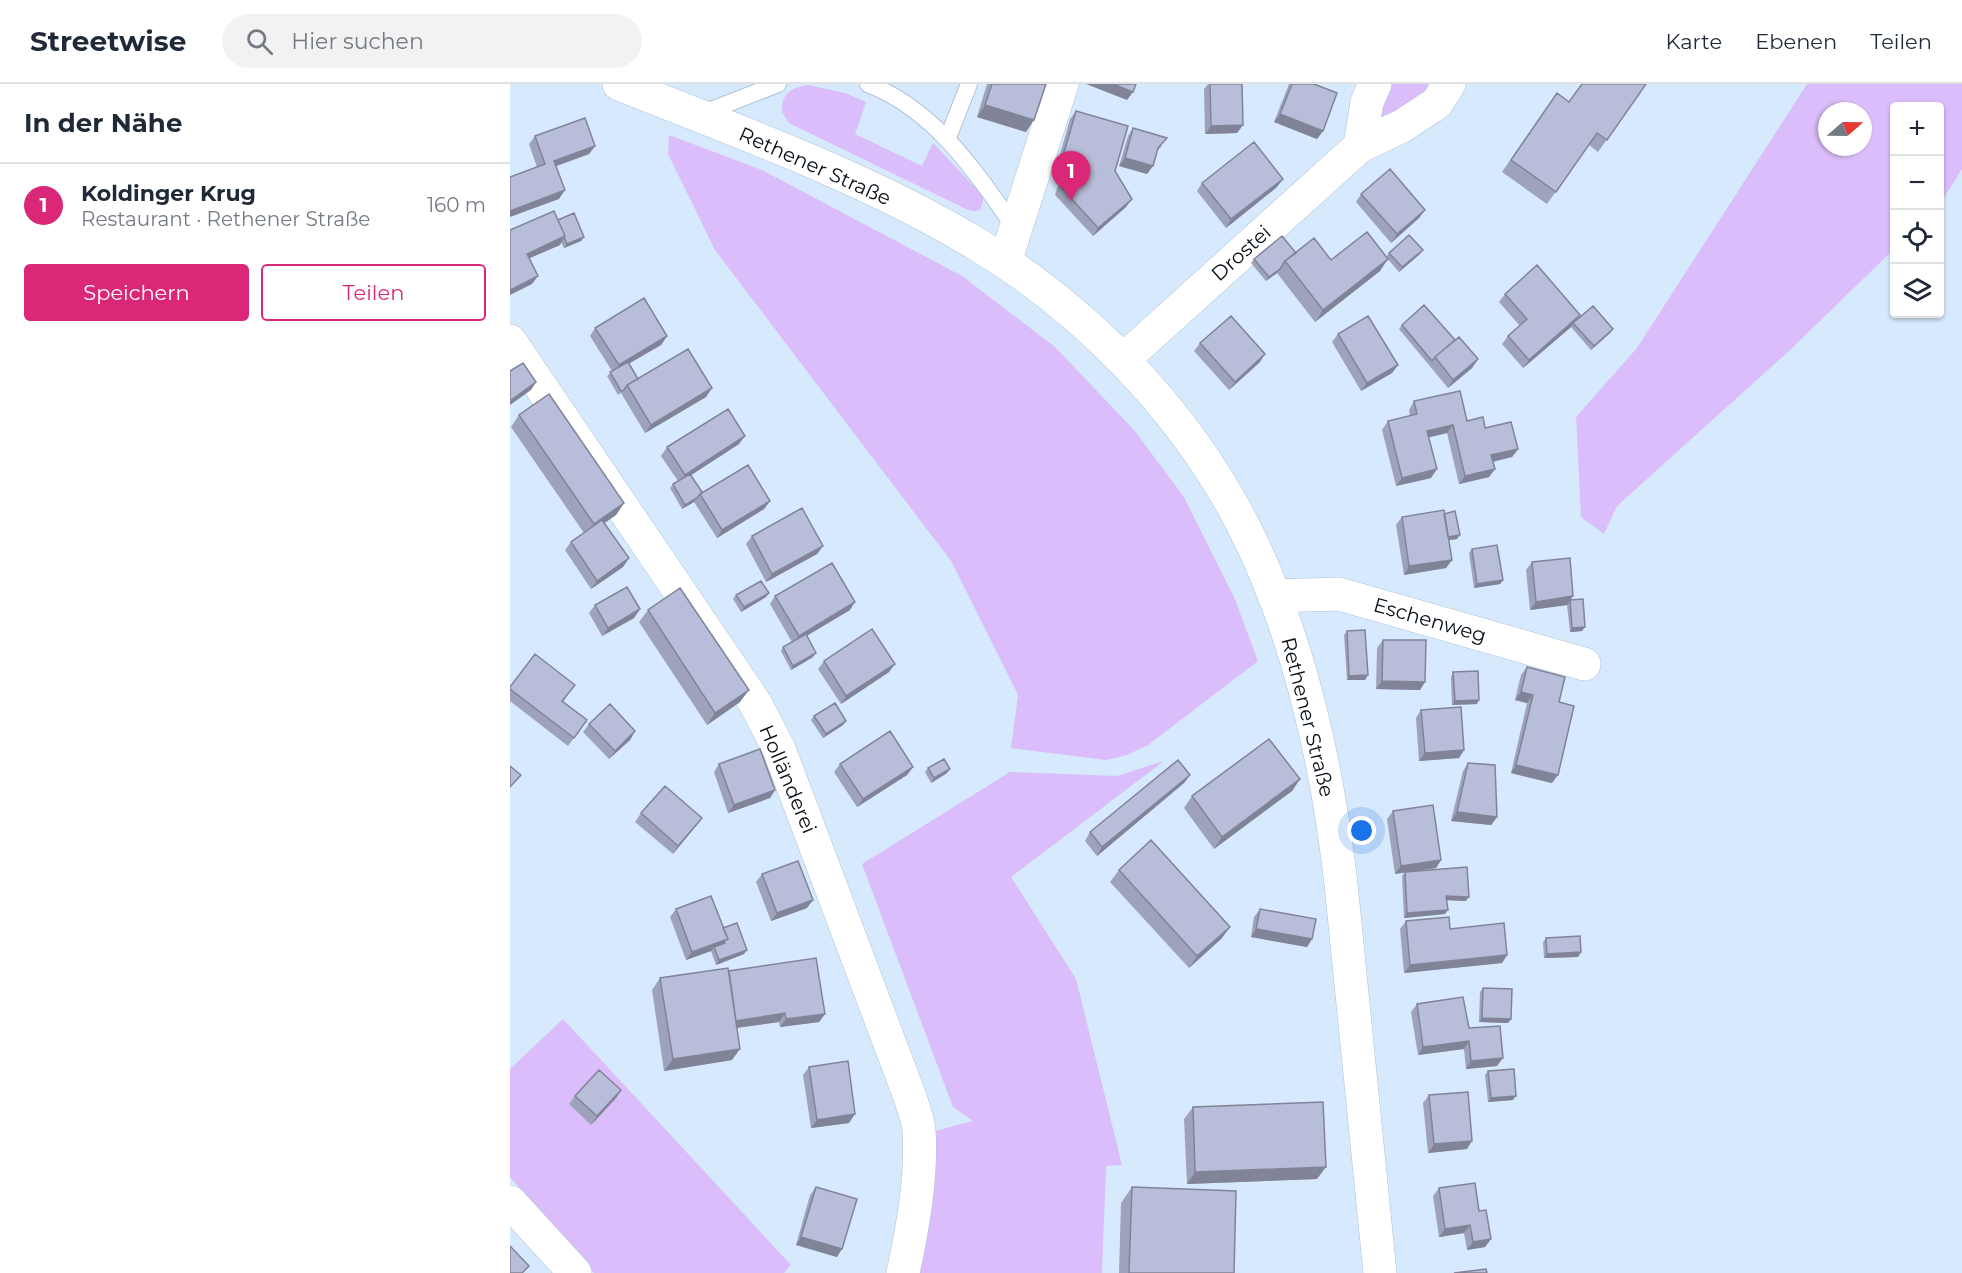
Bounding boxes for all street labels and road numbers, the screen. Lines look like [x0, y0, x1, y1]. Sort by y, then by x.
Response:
street label: Rethener Straße [735, 122, 895, 210]
street label: Drostei [1206, 220, 1276, 286]
street label: Eschenweg [1371, 592, 1489, 648]
street label: Rethener Straße [1277, 635, 1339, 799]
street label: Holländerei [754, 721, 822, 837]

